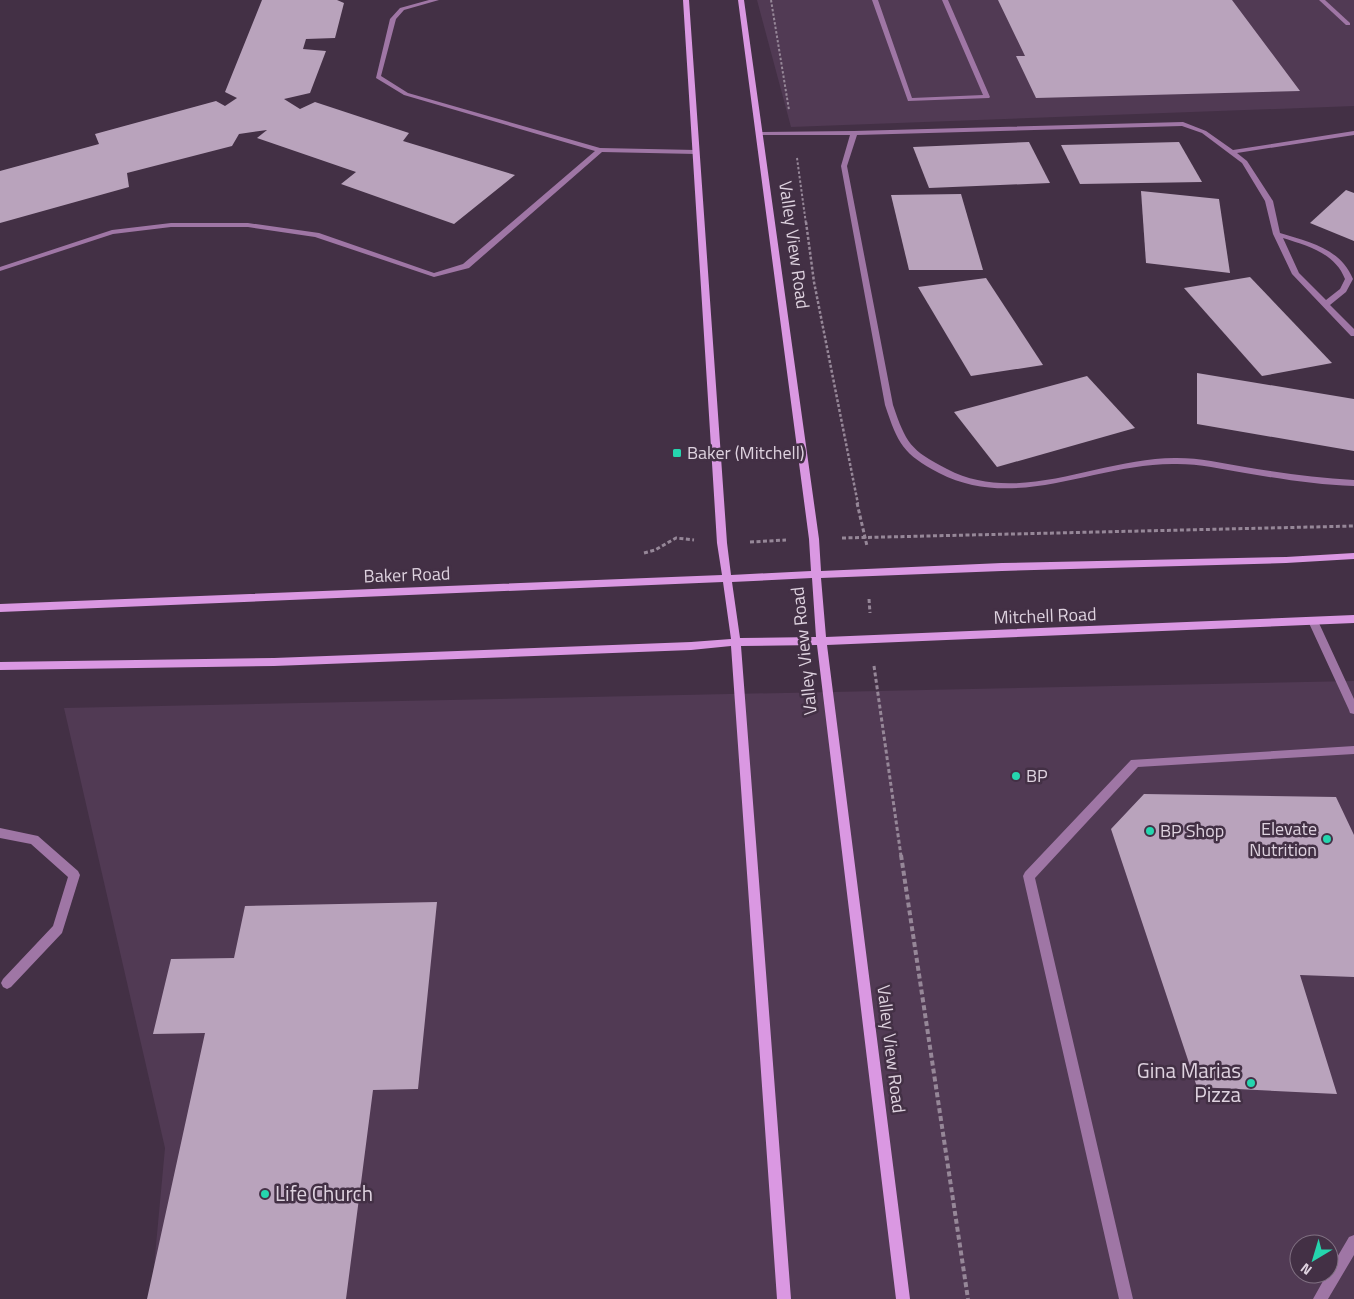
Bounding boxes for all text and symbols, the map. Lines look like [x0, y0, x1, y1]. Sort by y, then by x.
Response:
street label: Valley View Road [772, 179, 817, 311]
place label: Baker (Mitchell) [687, 439, 805, 466]
marker: Baker (Mitchell) [671, 447, 683, 459]
street label: Baker Road [363, 559, 451, 590]
street label: Valley View Road [783, 586, 824, 717]
street label: Mitchell Road [993, 600, 1097, 631]
place label: BP [1026, 762, 1048, 789]
marker: BP [1010, 770, 1022, 782]
place label: Elevate Nutrition [1249, 815, 1317, 863]
place label: BP Shop [1160, 817, 1224, 844]
marker: BP Shop [1144, 825, 1156, 837]
marker: Elevate Nutrition [1321, 833, 1333, 845]
street label: Valley View Road [870, 983, 913, 1115]
place label: Gina Marias Pizza [1137, 1054, 1241, 1110]
marker: Gina Marias Pizza [1245, 1077, 1257, 1089]
place label: Life Church [275, 1177, 373, 1209]
marker: Life Church [259, 1188, 271, 1200]
north arrow [1289, 1234, 1339, 1284]
text: N [1295, 1258, 1316, 1281]

